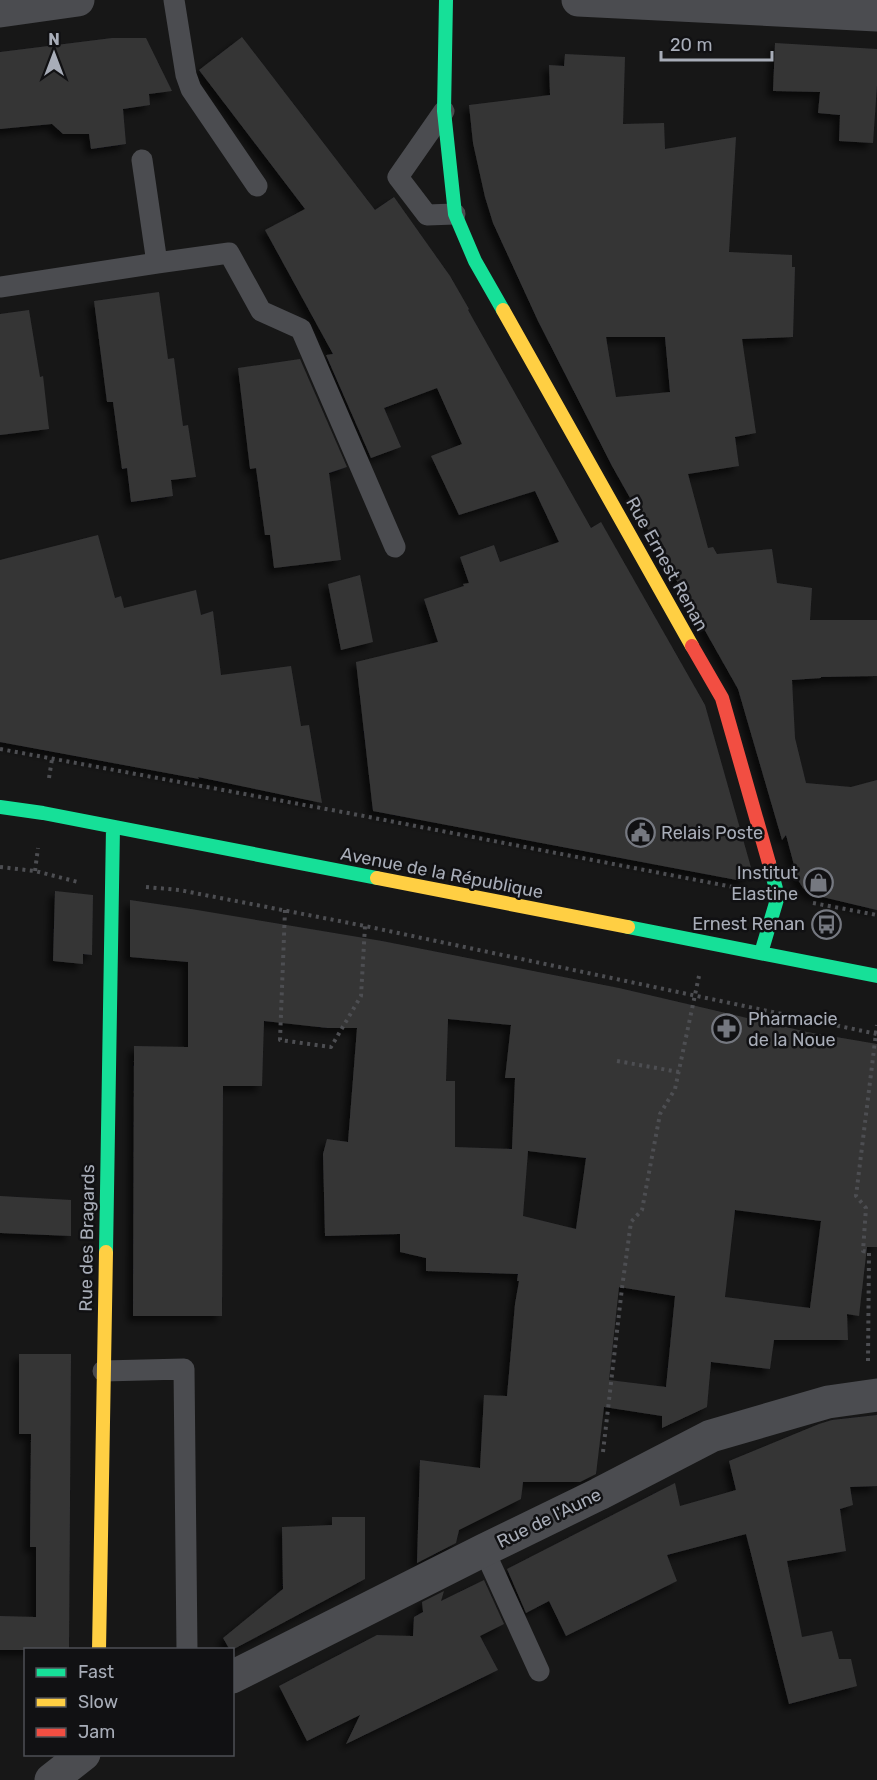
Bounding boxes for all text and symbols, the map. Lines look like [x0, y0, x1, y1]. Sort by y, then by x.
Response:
north arrow [24, 24, 84, 84]
scale bar [661, 24, 772, 62]
text: N [48, 30, 60, 49]
text: 20 m [670, 34, 712, 56]
street label: Rue Ernest Renan [621, 493, 713, 635]
public building icon: Relais Poste [624, 817, 656, 849]
place label: Relais Poste [661, 822, 763, 844]
street label: Avenue de la République [339, 843, 545, 903]
place label: Institut Elastine [731, 862, 798, 905]
shop icon: Institut Elastine [803, 867, 835, 899]
bus stop icon: Ernest Renan [810, 908, 842, 940]
place label: Ernest Renan [692, 913, 805, 935]
place label: Pharmacie de la Noue [748, 1008, 838, 1051]
pharmacy icon: Pharmacie de la Noue [711, 1013, 743, 1045]
street label: Rue des Bragards [75, 1164, 99, 1312]
street label: Rue de l'Aune [493, 1483, 605, 1553]
legend [24, 1648, 234, 1756]
text: Fast [78, 1661, 114, 1683]
text: Slow [78, 1691, 118, 1713]
text: Jam [78, 1721, 115, 1743]

